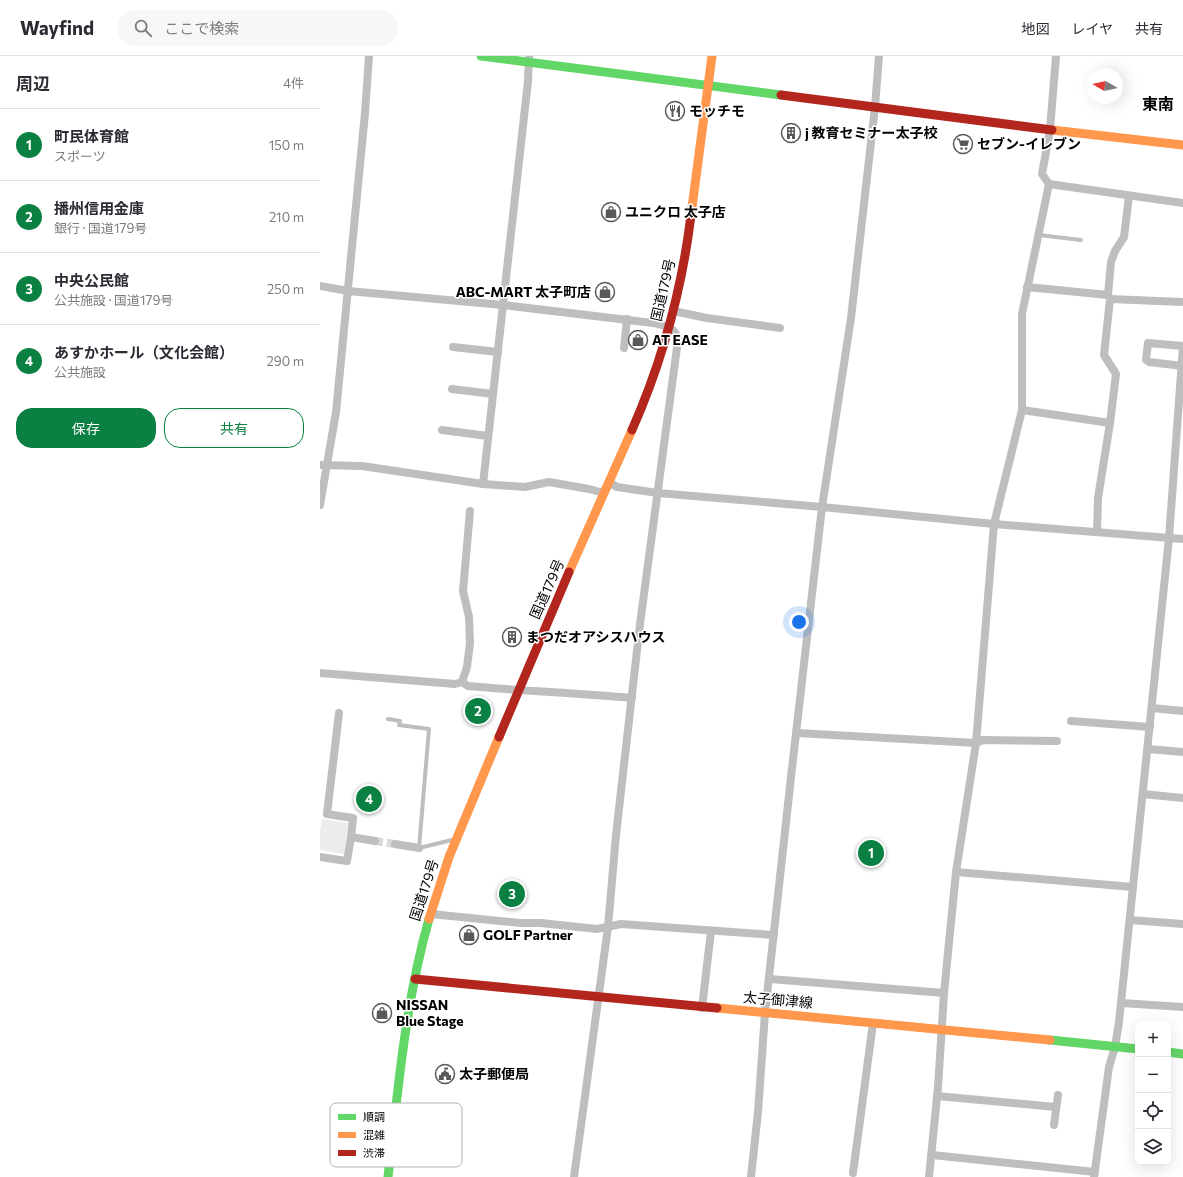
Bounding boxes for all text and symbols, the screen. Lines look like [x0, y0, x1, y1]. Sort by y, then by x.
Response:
search box [118, 10, 398, 46]
text: Wayfind [20, 16, 94, 39]
icon: search [132, 17, 154, 39]
text: ここで検索 [164, 19, 239, 37]
text: 地図 [1021, 20, 1049, 37]
text: レイヤ [1071, 20, 1113, 37]
text: 共有 [1135, 20, 1163, 37]
north arrow [1087, 68, 1123, 104]
text: 周辺 [16, 73, 50, 94]
text: 4件 [283, 75, 304, 91]
district label: 東南 [1142, 94, 1174, 113]
restaurant icon: モッチモ [664, 100, 686, 122]
place label: モッチモ [689, 102, 745, 119]
building icon: j 教育セミナー太子校 [780, 122, 802, 144]
place label: j 教育セミナー太子校 [804, 124, 938, 141]
text: 町民体育館 [54, 127, 129, 145]
supermarket icon: セブン-イレブン [952, 133, 974, 155]
place label: セブン-イレブン [977, 135, 1081, 152]
text: 1 [26, 137, 32, 153]
text: 150 m [269, 137, 304, 153]
text: スポーツ [54, 148, 106, 164]
text: 播州信用金庫 [54, 199, 144, 217]
shop icon: ユニクロ 太子店 [600, 201, 622, 223]
place label: ユニクロ 太子店 [625, 203, 726, 220]
text: 2 [25, 209, 33, 225]
text: 210 m [269, 209, 304, 225]
text: 銀行 · 国道179号 [54, 220, 147, 236]
street label: 国道179号 [647, 257, 678, 323]
text: 中央公民館 [54, 271, 129, 289]
text: 3 [25, 281, 33, 297]
text: 250 m [267, 281, 304, 297]
shop icon: ABC-MART 太子町店 [594, 281, 616, 303]
place label: ABC-MART 太子町店 [456, 283, 591, 300]
text: 公共施設 · 国道179号 [54, 292, 173, 308]
shop icon: AT EASE [627, 329, 649, 351]
place label: AT EASE [652, 331, 708, 348]
text: あすかホール（文化会館） [54, 343, 234, 361]
text: 4 [25, 353, 33, 369]
text: 290 m [267, 353, 304, 369]
text: 公共施設 [54, 364, 106, 380]
button: 保存 [16, 408, 156, 448]
button: 共有 [164, 408, 304, 448]
street label: 国道179号 [526, 556, 567, 621]
your location [789, 612, 809, 632]
building icon: まつだオアシスハウス [501, 626, 523, 648]
place label: まつだオアシスハウス [526, 628, 665, 645]
pin: 2 [465, 696, 491, 726]
pin: 4 [356, 784, 382, 814]
pin: 1 [858, 838, 884, 868]
street label: 国道179号 [406, 857, 441, 923]
pin: 3 [499, 879, 525, 909]
shop icon: GOLF Partner [458, 924, 480, 946]
place label: GOLF Partner [483, 926, 573, 943]
street label: 太子御津線 [742, 988, 814, 1011]
place label: NISSAN Blue Stage [396, 996, 464, 1029]
shop icon: NISSAN Blue Stage [371, 1002, 393, 1024]
map controls [1135, 1021, 1171, 1165]
button: + [1135, 1021, 1171, 1057]
button: − [1135, 1057, 1171, 1093]
public building icon: 太子郵便局 [434, 1063, 456, 1085]
place label: 太子郵便局 [459, 1065, 529, 1082]
button: locate [1135, 1093, 1171, 1129]
legend [330, 1103, 462, 1167]
text: 順調 [363, 1110, 385, 1123]
text: 混雑 [363, 1128, 385, 1141]
button: layers [1135, 1129, 1171, 1165]
text: 渋滞 [363, 1146, 385, 1159]

